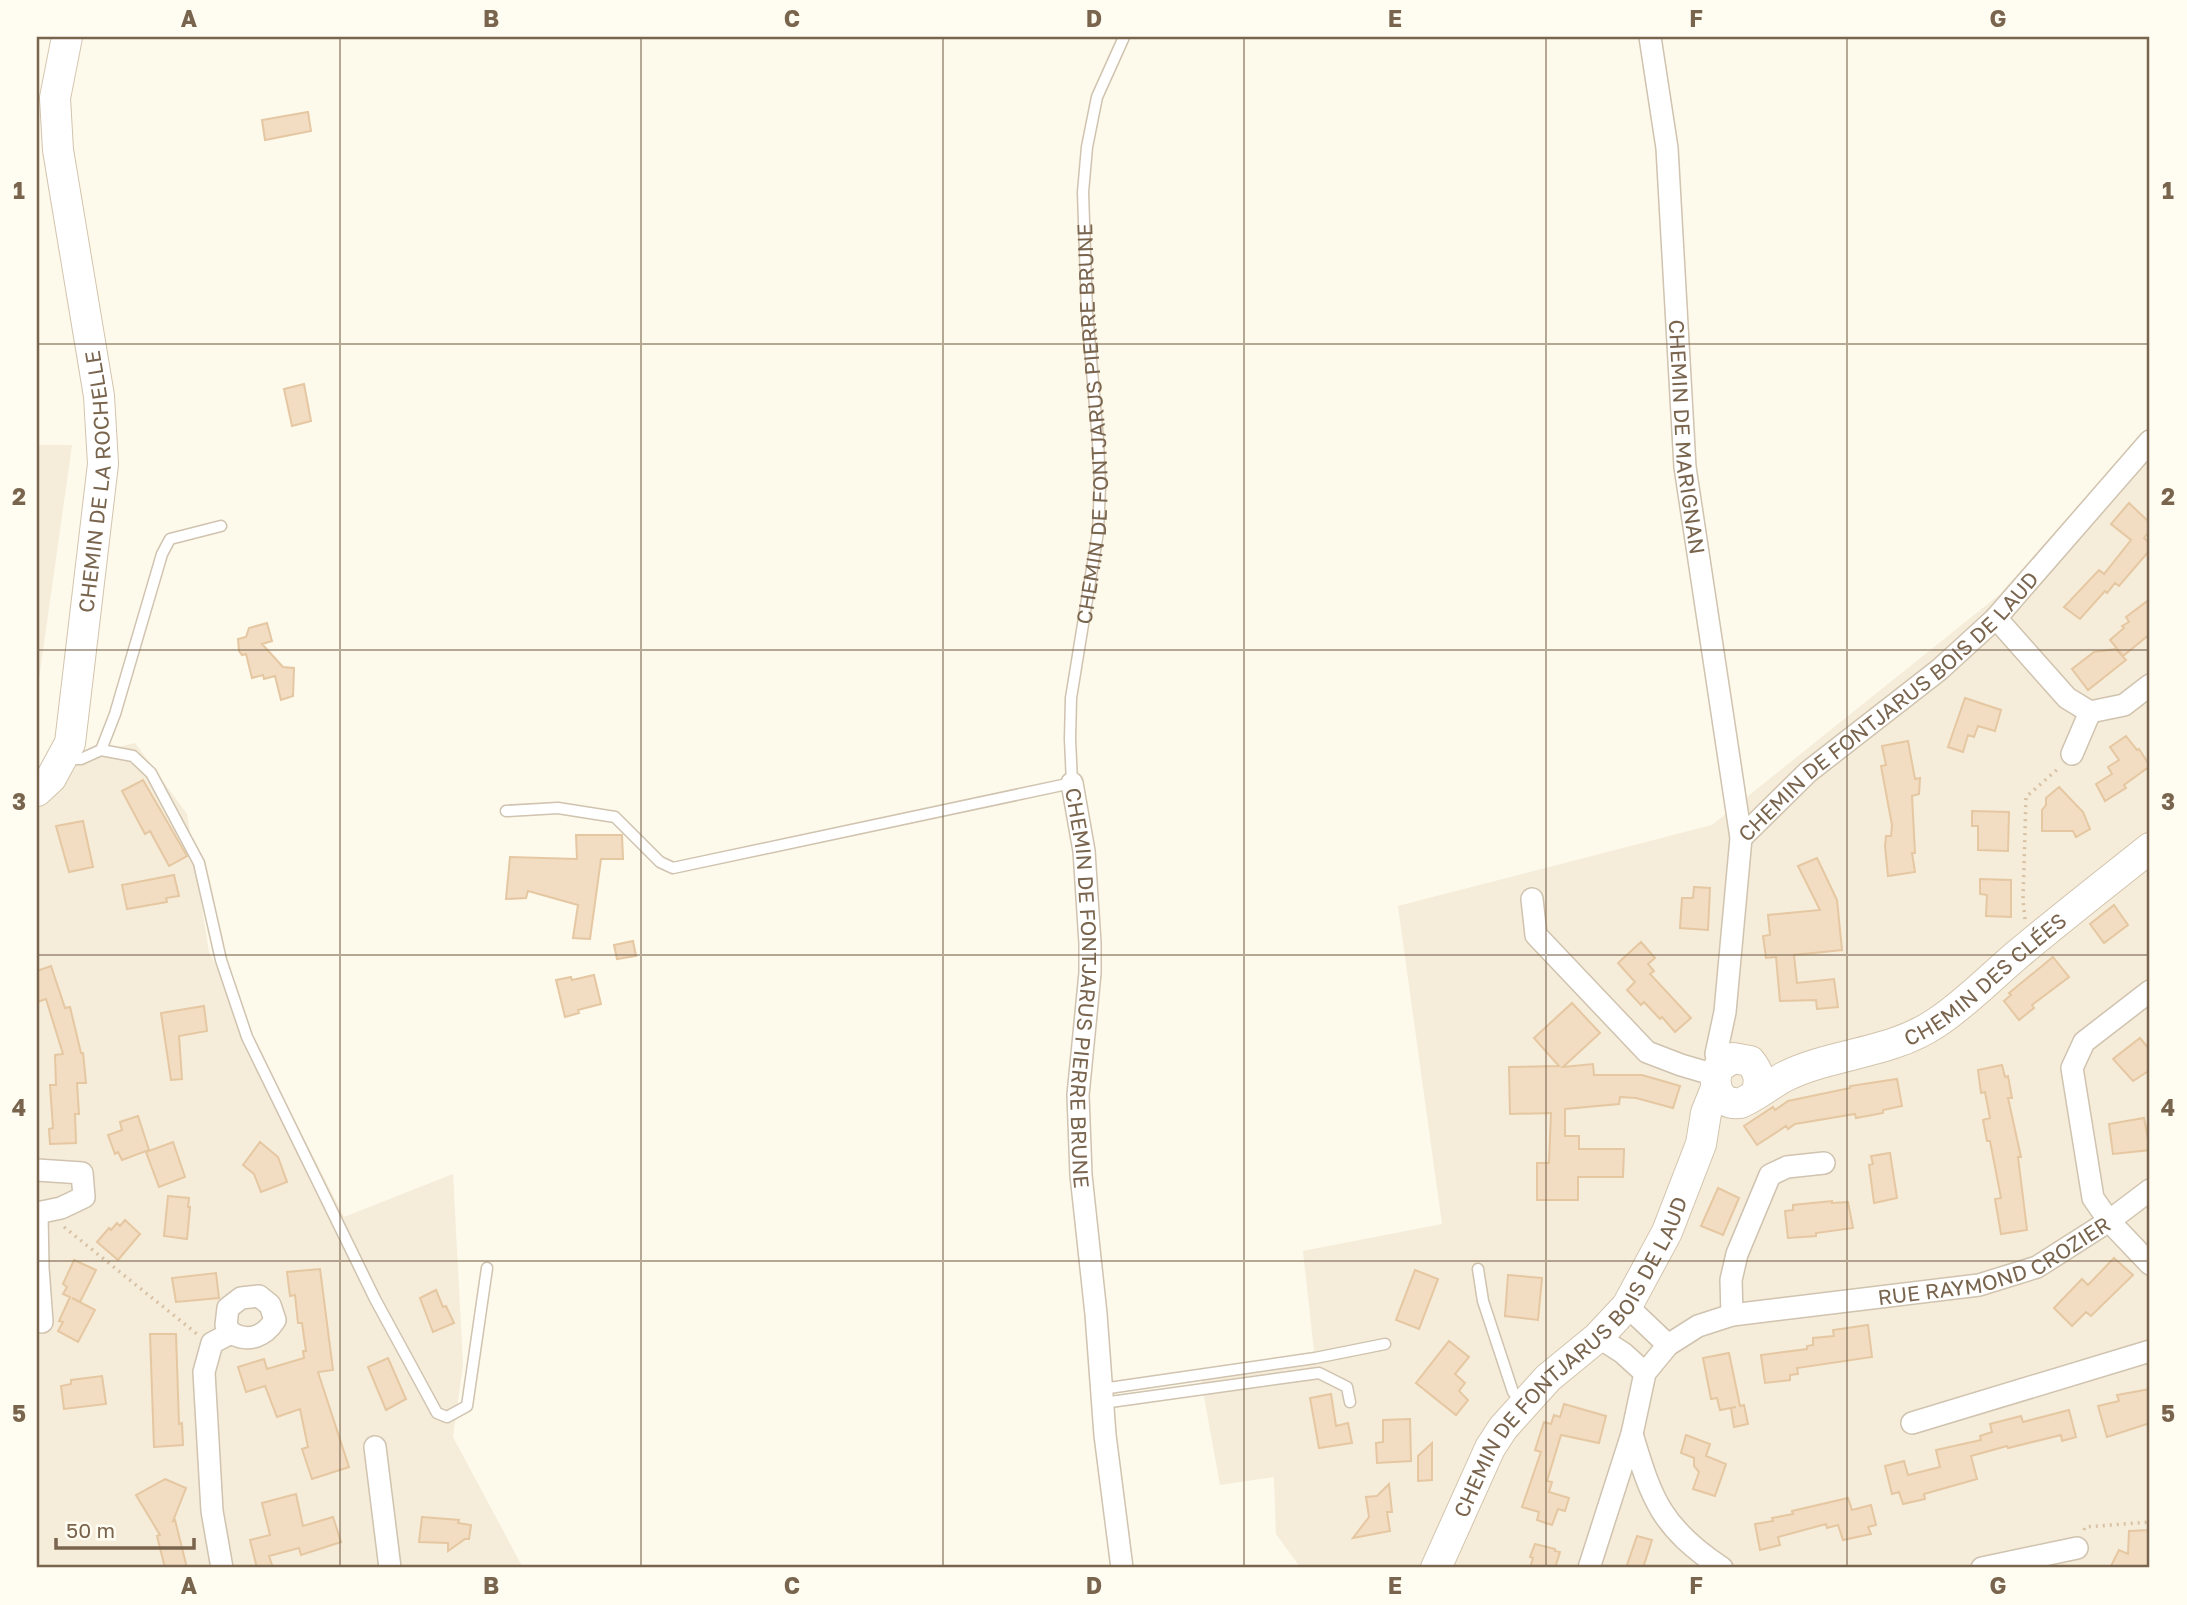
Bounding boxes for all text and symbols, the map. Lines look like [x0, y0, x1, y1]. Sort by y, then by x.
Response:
text: A [181, 4, 198, 32]
text: B [483, 4, 499, 32]
text: C [784, 4, 800, 32]
text: D [1086, 4, 1102, 32]
text: E [1388, 4, 1402, 32]
text: F [1689, 4, 1703, 32]
text: G [1990, 4, 2006, 32]
text: 1 [13, 176, 25, 204]
text: 1 [2162, 176, 2174, 204]
street label: CHEMIN DE FONTJARUS PIERRE BRUNE [1070, 223, 1113, 626]
street label: CHEMIN DE MARIGNAN [1664, 319, 1711, 556]
street label: CHEMIN DE LA ROCHELLE [73, 349, 116, 614]
text: 2 [12, 482, 26, 510]
text: 2 [2161, 482, 2175, 510]
street label: CHEMIN DE FONTJARUS BOIS DE LAUD [1733, 566, 2044, 847]
street label: CHEMIN DE FONTJARUS PIERRE BRUNE [1060, 786, 1103, 1190]
text: 3 [12, 787, 26, 815]
text: 3 [2161, 787, 2175, 815]
street label: CHEMIN DES CLÉES [1900, 907, 2071, 1051]
text: 4 [12, 1093, 26, 1121]
text: 4 [2161, 1093, 2175, 1121]
street label: CHEMIN DE FONTJARUS BOIS DE LAUD [1448, 1193, 1692, 1521]
street label: RUE RAYMOND CROZIER [1876, 1211, 2115, 1310]
text: 5 [12, 1399, 26, 1427]
text: 5 [2161, 1399, 2175, 1427]
scale bar [56, 1507, 194, 1551]
text: 50 m [66, 1517, 115, 1543]
text: A [181, 1571, 198, 1599]
text: B [483, 1571, 499, 1599]
text: C [784, 1571, 800, 1599]
text: D [1086, 1571, 1102, 1599]
text: E [1388, 1571, 1402, 1599]
text: F [1689, 1571, 1703, 1599]
text: G [1990, 1571, 2006, 1599]

